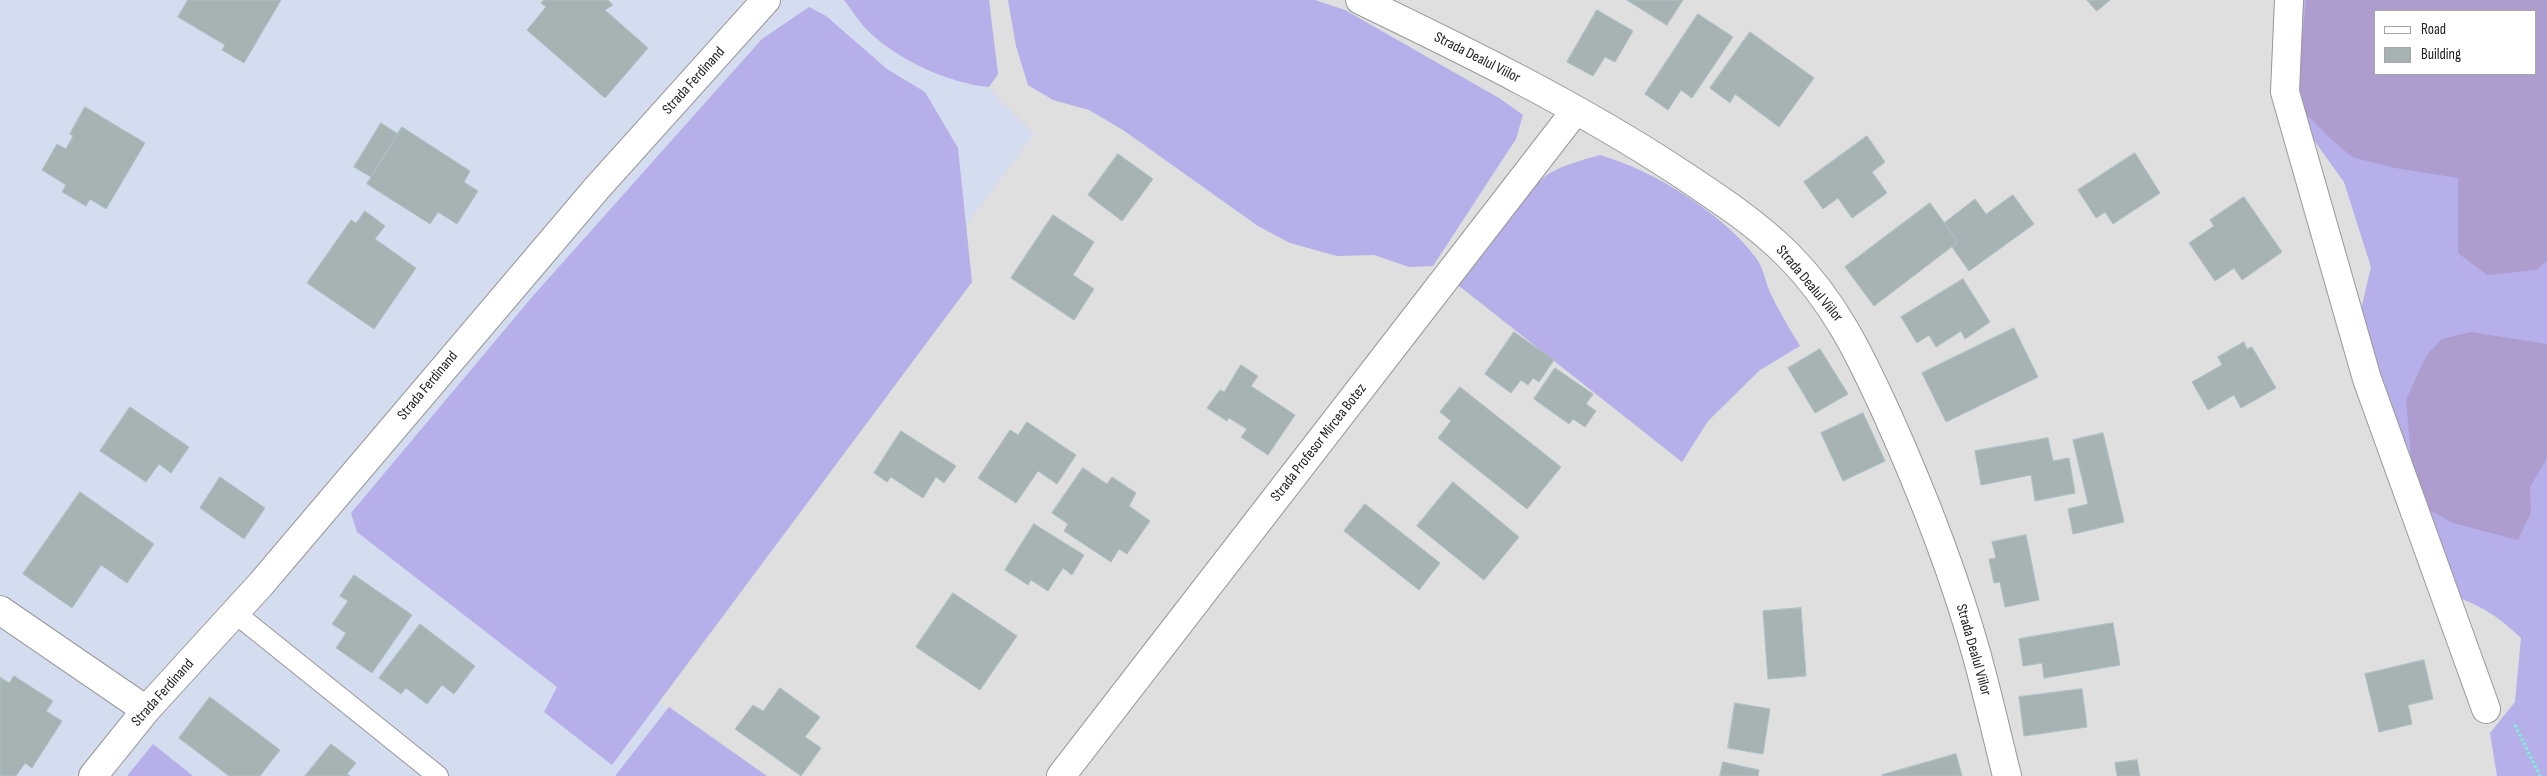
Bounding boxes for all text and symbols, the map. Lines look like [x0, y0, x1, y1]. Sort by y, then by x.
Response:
legend [2374, 10, 2537, 75]
text: Road [2421, 20, 2446, 39]
street label: Strada Dealul Viilor [1431, 29, 1523, 87]
street label: Strada Ferdinand [659, 43, 729, 119]
text: Building [2421, 45, 2461, 64]
street label: Strada Dealul Viilor [1772, 242, 1846, 326]
street label: Strada Ferdinand [394, 348, 462, 424]
street label: Strada Profesor Mircea Botez [1267, 380, 1371, 506]
street label: Strada Dealul Viilor [1951, 602, 1995, 698]
street label: Strada Ferdinand [128, 655, 198, 731]

